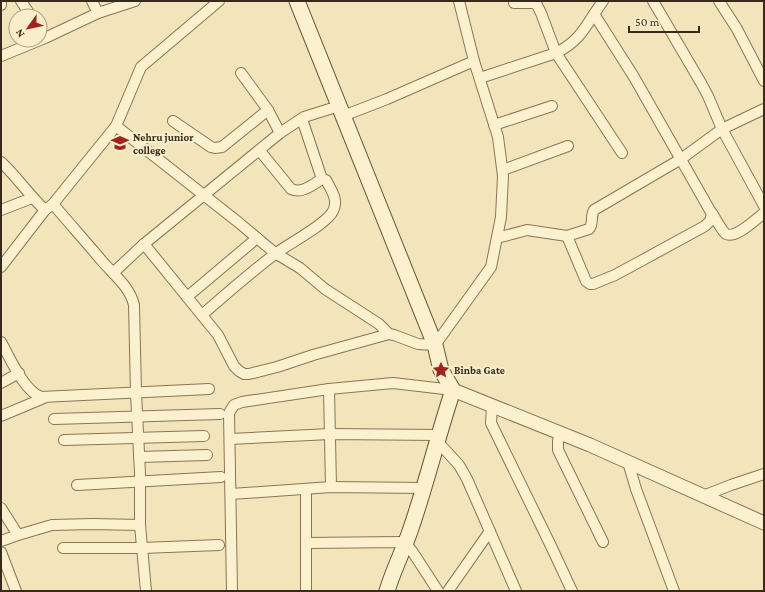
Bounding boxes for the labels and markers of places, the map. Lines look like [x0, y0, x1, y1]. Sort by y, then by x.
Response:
place label: Nehru junior college [133, 131, 194, 156]
school or university icon: Nehru junior college [110, 133, 130, 153]
place icon: Binba Gate [431, 360, 451, 380]
place label: Binba Gate [454, 364, 505, 376]

